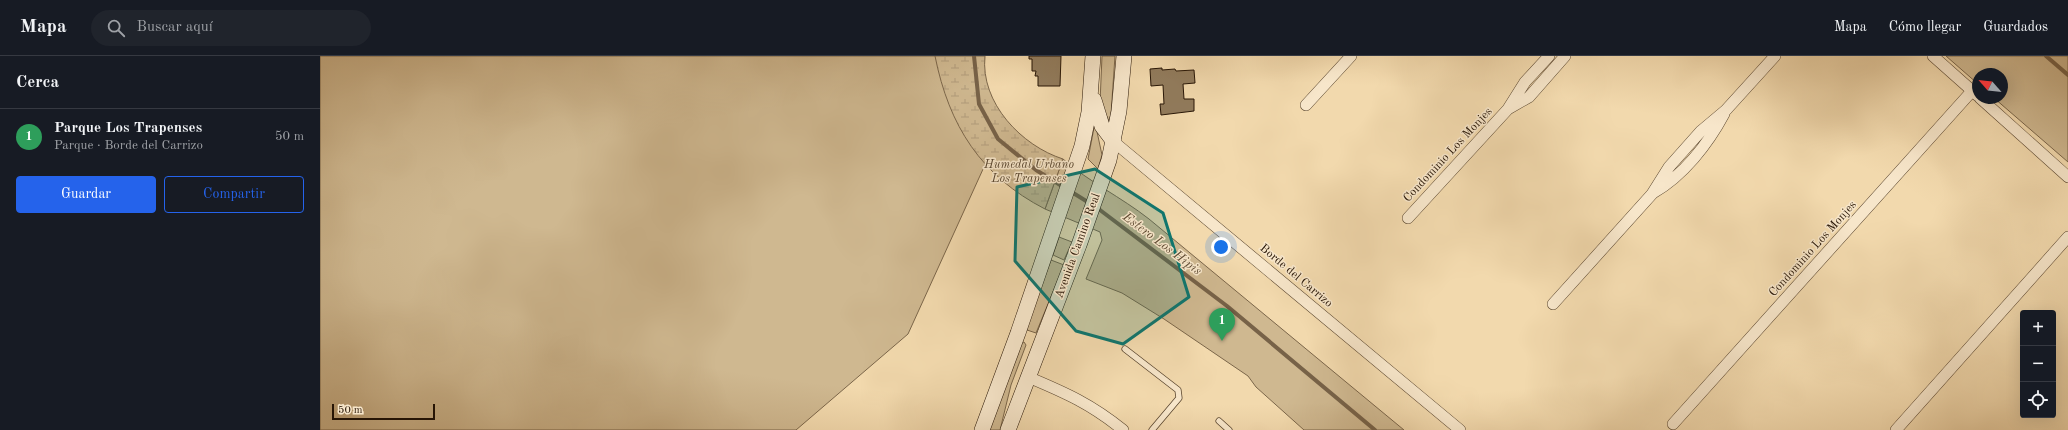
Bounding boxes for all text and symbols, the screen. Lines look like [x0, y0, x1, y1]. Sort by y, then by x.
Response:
search box [91, 10, 371, 46]
icon: search [105, 17, 127, 39]
text: Mapa [20, 18, 67, 37]
text: Buscar aquí [137, 20, 213, 35]
text: Mapa [1834, 20, 1867, 34]
text: Cómo llegar [1889, 20, 1961, 34]
text: Guardados [1983, 20, 2048, 34]
north arrow [1972, 68, 2008, 104]
text: Cerca [16, 74, 59, 91]
street label: Condominio Los Monjes [1401, 106, 1495, 204]
text: Parque Los Trapenses [54, 121, 202, 136]
text: 1 [25, 130, 33, 143]
text: 50 m [275, 130, 304, 143]
text: Parque · Borde del Carrizo [54, 139, 203, 152]
park label: Humedal Urbano Los Trapenses [983, 159, 1074, 185]
button: Guardar [16, 176, 156, 213]
button: Compartir [164, 176, 304, 213]
street label: Avenida Camino Real [1053, 192, 1103, 300]
street label: Condominio Los Monjes [1767, 199, 1859, 299]
water label: Estero Los Hipis [1119, 210, 1204, 278]
your location [1211, 237, 1231, 257]
street label: Borde del Carrizo [1257, 242, 1335, 310]
pin: 1 [1209, 308, 1235, 341]
map controls [2020, 310, 2056, 418]
button: + [2020, 310, 2056, 346]
button: − [2020, 346, 2056, 382]
button: locate [2020, 382, 2056, 418]
scale bar [332, 402, 435, 421]
text: 50 m [338, 405, 363, 416]

